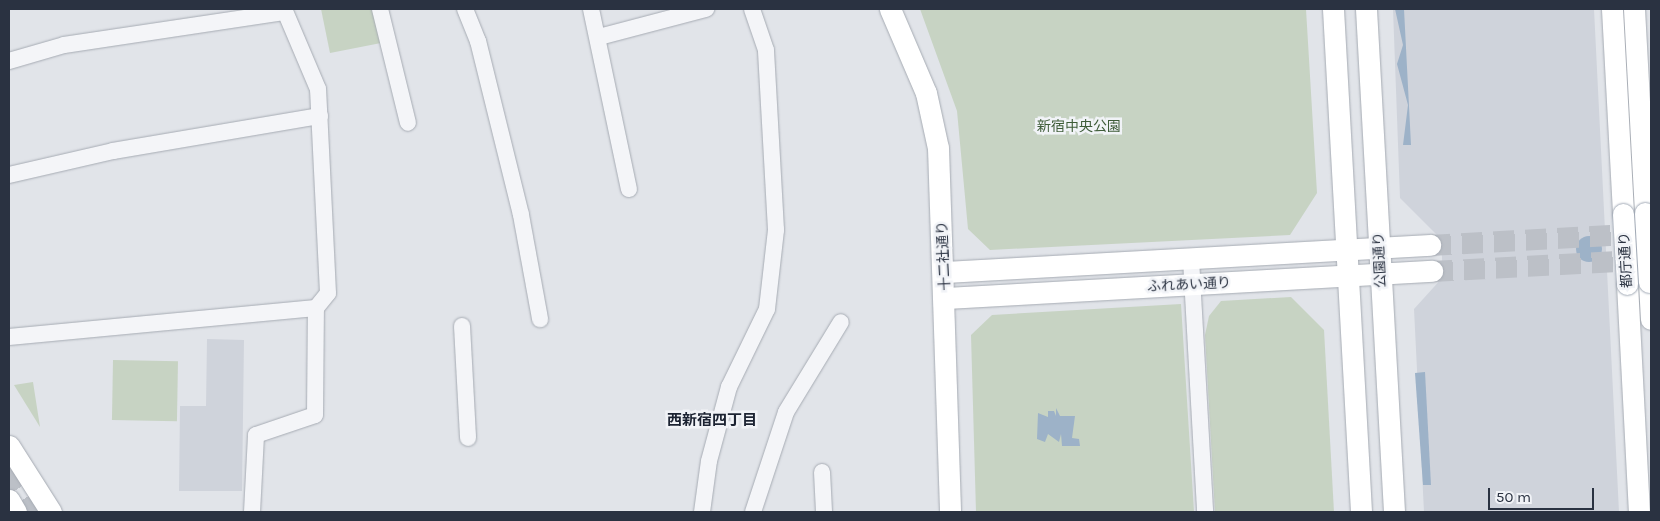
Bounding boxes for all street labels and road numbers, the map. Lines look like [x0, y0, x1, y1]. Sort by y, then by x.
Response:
street label: 十二社通り [934, 221, 954, 291]
street label: 公園通り [1370, 232, 1390, 288]
street label: 都庁通り [1616, 232, 1636, 288]
street label: ふれあい通り [1147, 274, 1231, 296]

